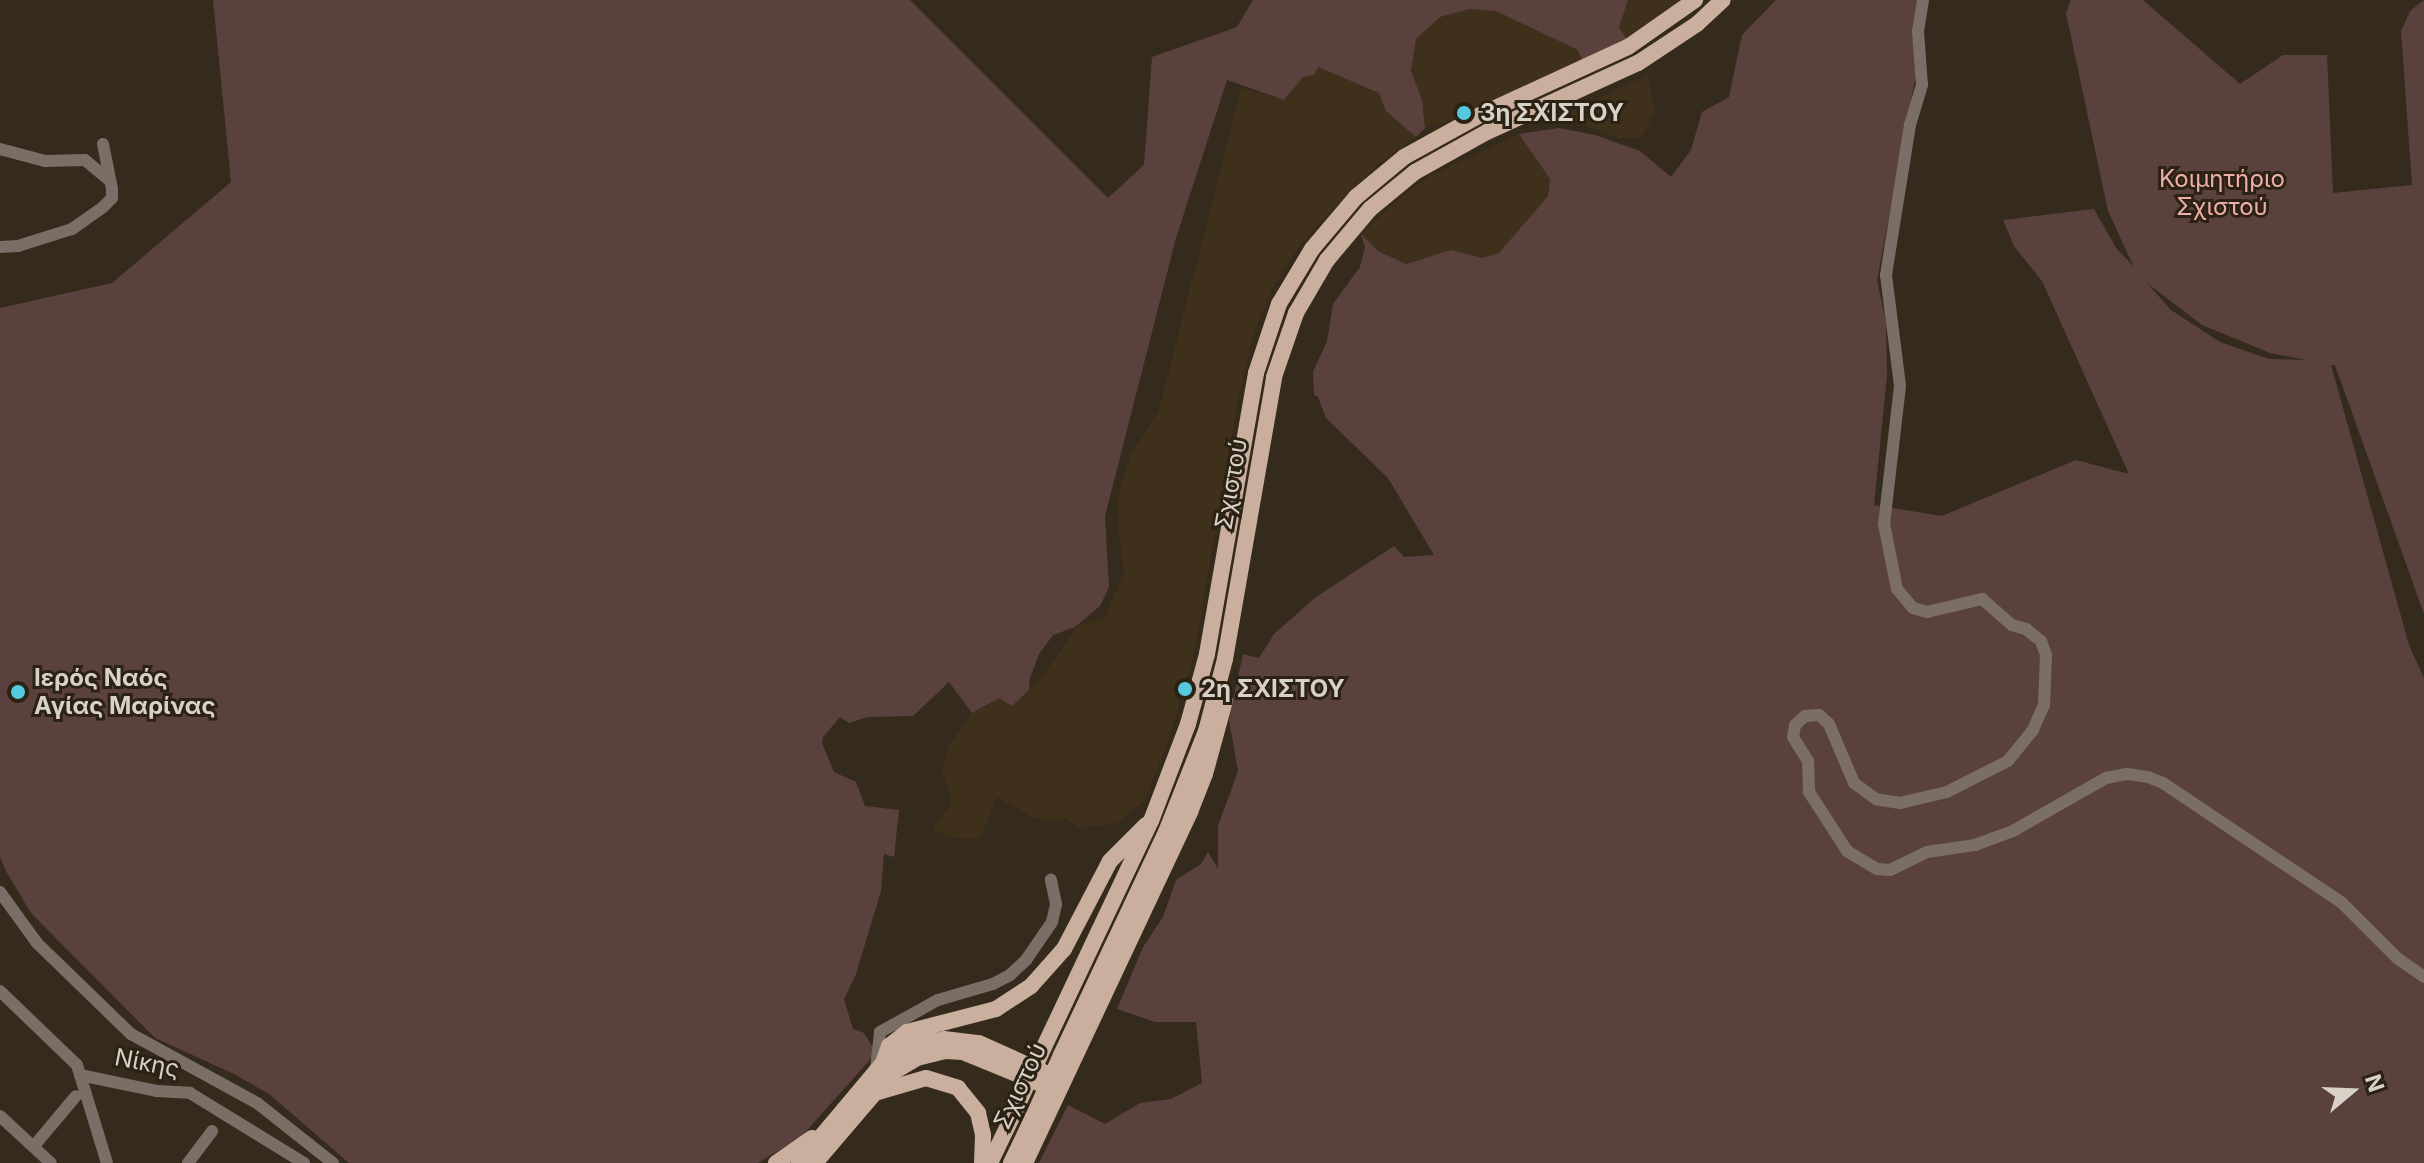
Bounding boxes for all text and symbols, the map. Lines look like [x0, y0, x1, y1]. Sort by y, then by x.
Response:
place label: 3η ΣΧΙΣΤΟΥ [1480, 99, 1624, 127]
marker: 3η ΣΧΙΣΤΟΥ [1455, 104, 1473, 122]
park label: Κοιμητήριο Σχιστού [2159, 165, 2285, 221]
street label: Σχιστού [1209, 436, 1253, 532]
place label: Ιερός Ναός Αγίας Μαρίνας [34, 664, 216, 720]
place label: 2η ΣΧΙΣΤΟΥ [1201, 675, 1345, 703]
marker: 2η ΣΧΙΣΤΟΥ [1176, 680, 1194, 698]
marker: Ιερός Ναός Αγίας Μαρίνας [9, 683, 27, 701]
street label: Σχιστού [988, 1038, 1052, 1134]
street label: Νίκης [112, 1043, 182, 1083]
north arrow [2312, 1051, 2392, 1131]
text: N [2360, 1071, 2390, 1095]

